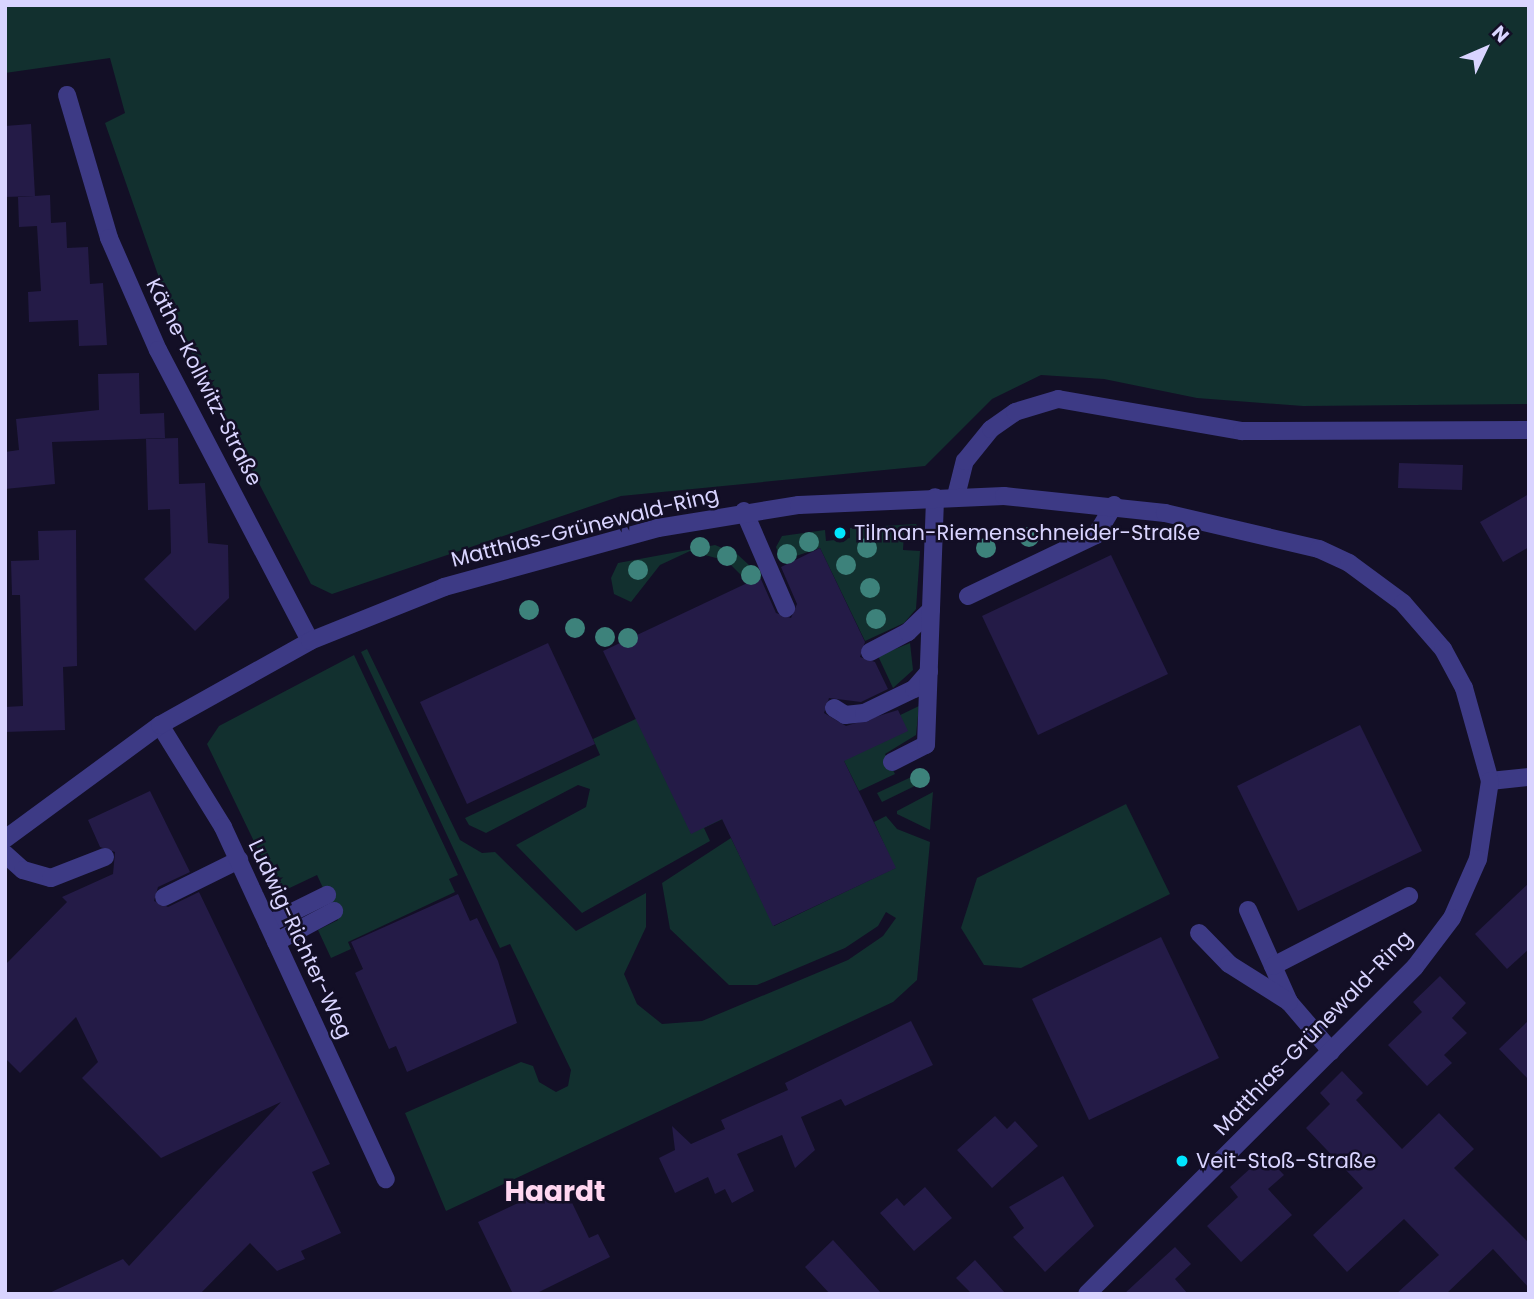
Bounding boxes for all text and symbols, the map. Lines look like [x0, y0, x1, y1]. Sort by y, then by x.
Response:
north arrow [1450, 14, 1520, 84]
text: N [1486, 20, 1515, 49]
street label: Käthe-Kollwitz-Straße [141, 274, 267, 490]
street label: Matthias-Grünewald-Ring [449, 482, 721, 572]
place label: Tilman-Riemenschneider-Straße [854, 520, 1200, 546]
marker: Tilman-Riemenschneider-Straße [832, 525, 848, 541]
street label: Ludwig-Richter-Weg [243, 835, 357, 1043]
street label: Matthias-Grünewald-Ring [1208, 925, 1418, 1141]
place label: Veit-Stoß-Straße [1196, 1148, 1376, 1174]
marker: Veit-Stoß-Straße [1174, 1153, 1190, 1169]
district label: Haardt [505, 1175, 605, 1209]

